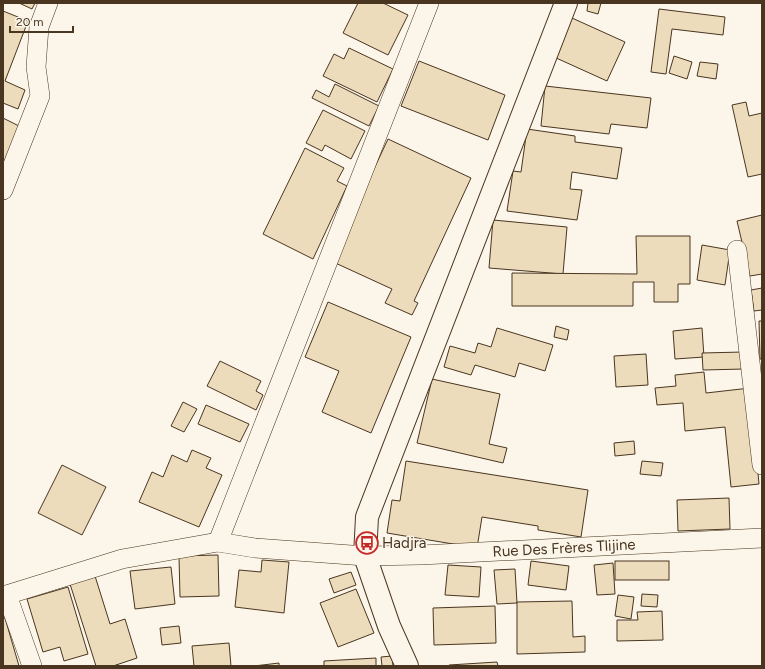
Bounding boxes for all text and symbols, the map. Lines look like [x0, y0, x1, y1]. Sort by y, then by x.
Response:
scale bar [10, 8, 73, 34]
text: 20 m [16, 15, 44, 29]
bus stop icon: Hadjra [354, 530, 380, 556]
place label: Hadjra [382, 534, 426, 552]
street label: Rue Des Frères Tlijine [492, 535, 636, 561]

